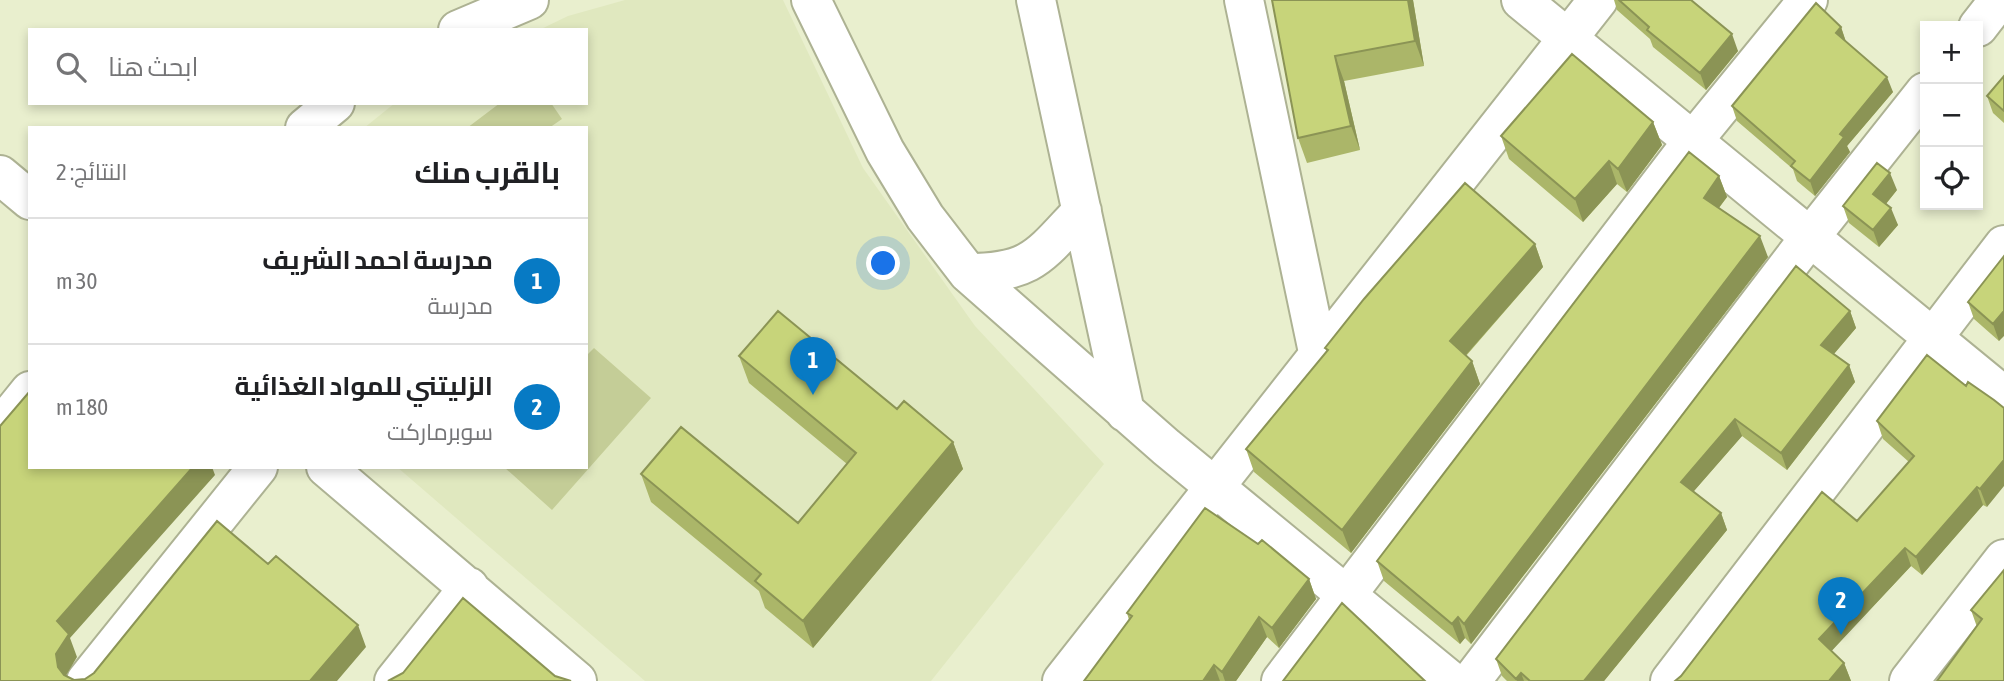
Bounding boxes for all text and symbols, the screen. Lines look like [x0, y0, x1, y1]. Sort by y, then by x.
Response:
map controls [1920, 21, 1983, 210]
button: + [1920, 21, 1983, 84]
search box [28, 28, 588, 105]
icon: search [52, 48, 90, 86]
text: ابحث هنا [108, 52, 198, 82]
button: − [1920, 84, 1983, 147]
button: locate [1920, 147, 1983, 210]
text: بالقرب منك [414, 155, 560, 189]
text: النتائج: 2 [56, 159, 127, 185]
text: مدرسة احمد الشريف [262, 245, 493, 275]
your location [866, 246, 900, 280]
text: 30 m [56, 268, 97, 294]
text: 1 [532, 268, 542, 294]
text: مدرسة [428, 293, 493, 319]
pin: 1 [790, 337, 836, 395]
text: الزليتني للمواد الغذائية [235, 371, 493, 401]
text: 180 m [56, 394, 108, 420]
text: 2 [532, 394, 542, 420]
text: سوبرماركت [387, 419, 493, 445]
pin: 2 [1818, 577, 1864, 635]

